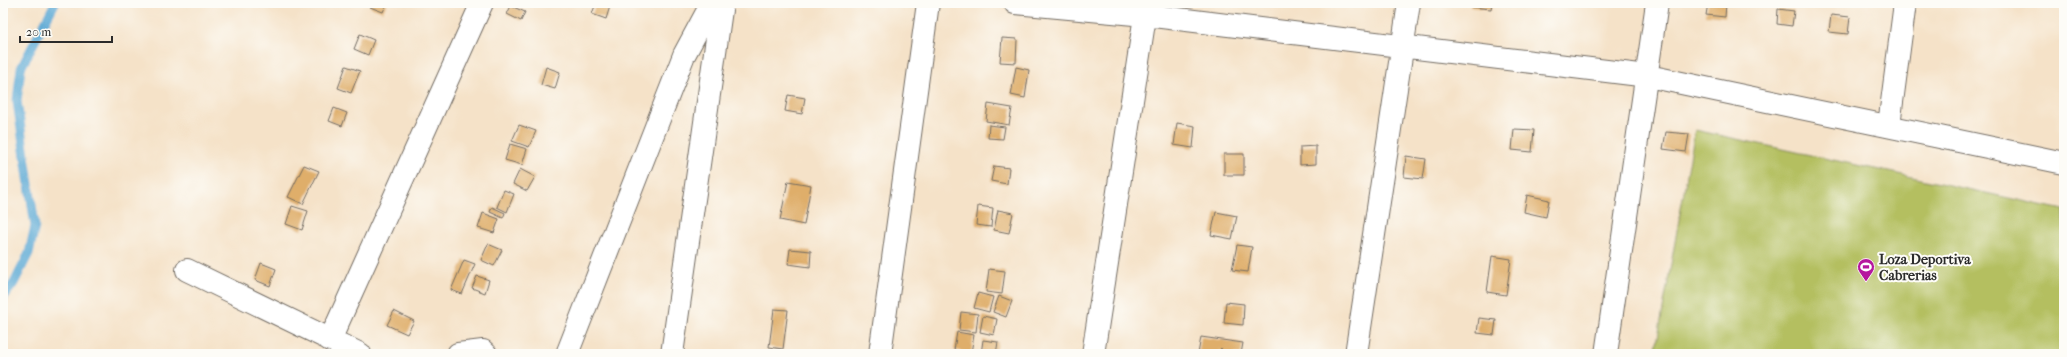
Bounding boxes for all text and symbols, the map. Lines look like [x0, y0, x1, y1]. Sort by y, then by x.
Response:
scale bar [20, 18, 112, 44]
text: 20 m [26, 25, 51, 39]
place label: Loza Deportiva Cabrerias [1879, 251, 1971, 284]
sports icon: Loza Deportiva Cabrerias [1856, 257, 1876, 282]

